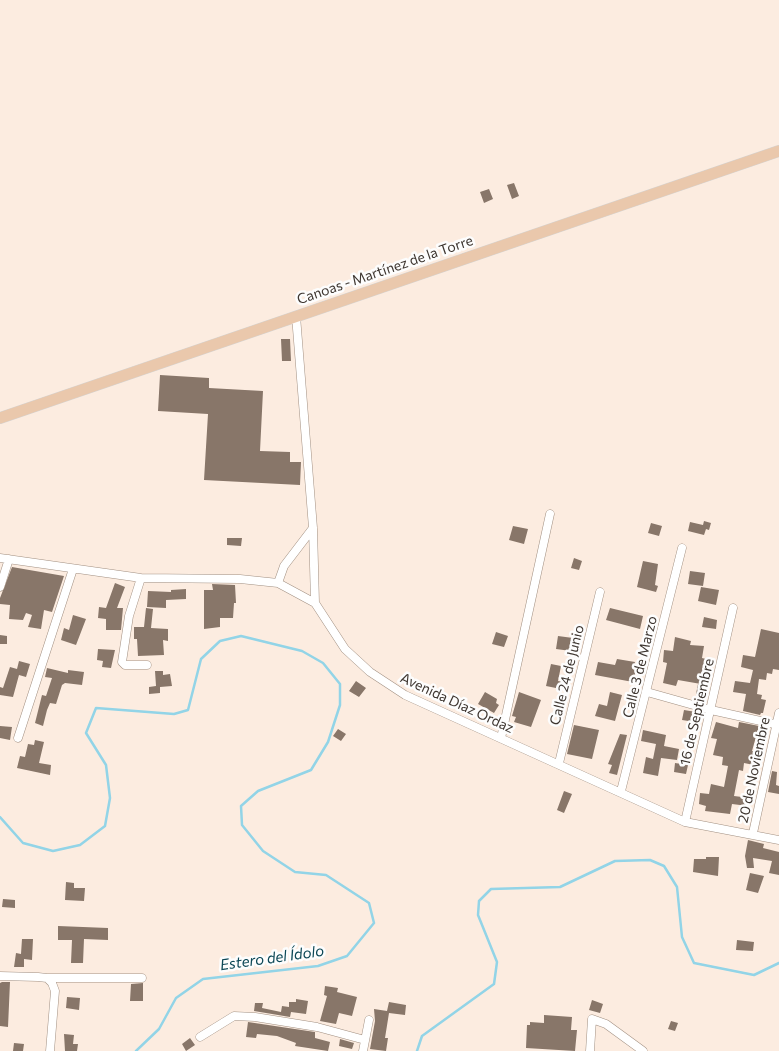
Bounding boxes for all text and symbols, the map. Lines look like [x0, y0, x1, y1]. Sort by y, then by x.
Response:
street label: Canoas - Martínez de la Torre [295, 232, 475, 308]
street label: Calle 3 de Marzo [619, 614, 661, 720]
street label: Calle 24 de Junio [546, 623, 588, 727]
street label: 16 de Septiembre [677, 657, 717, 767]
street label: Avenida Díaz Ordaz [398, 669, 516, 737]
street label: 20 de Noviembre [735, 716, 773, 824]
water label: Estero del Ídolo [219, 942, 325, 974]

